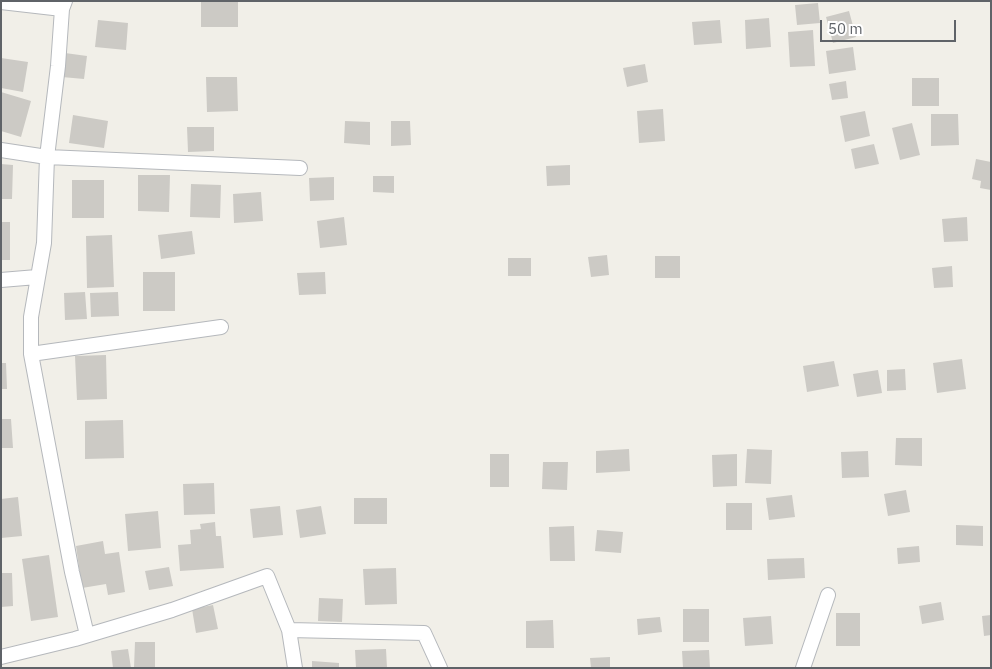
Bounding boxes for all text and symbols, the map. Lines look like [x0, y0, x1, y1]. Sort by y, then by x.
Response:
scale bar [822, 10, 958, 42]
text: 50 m [828, 19, 863, 38]

